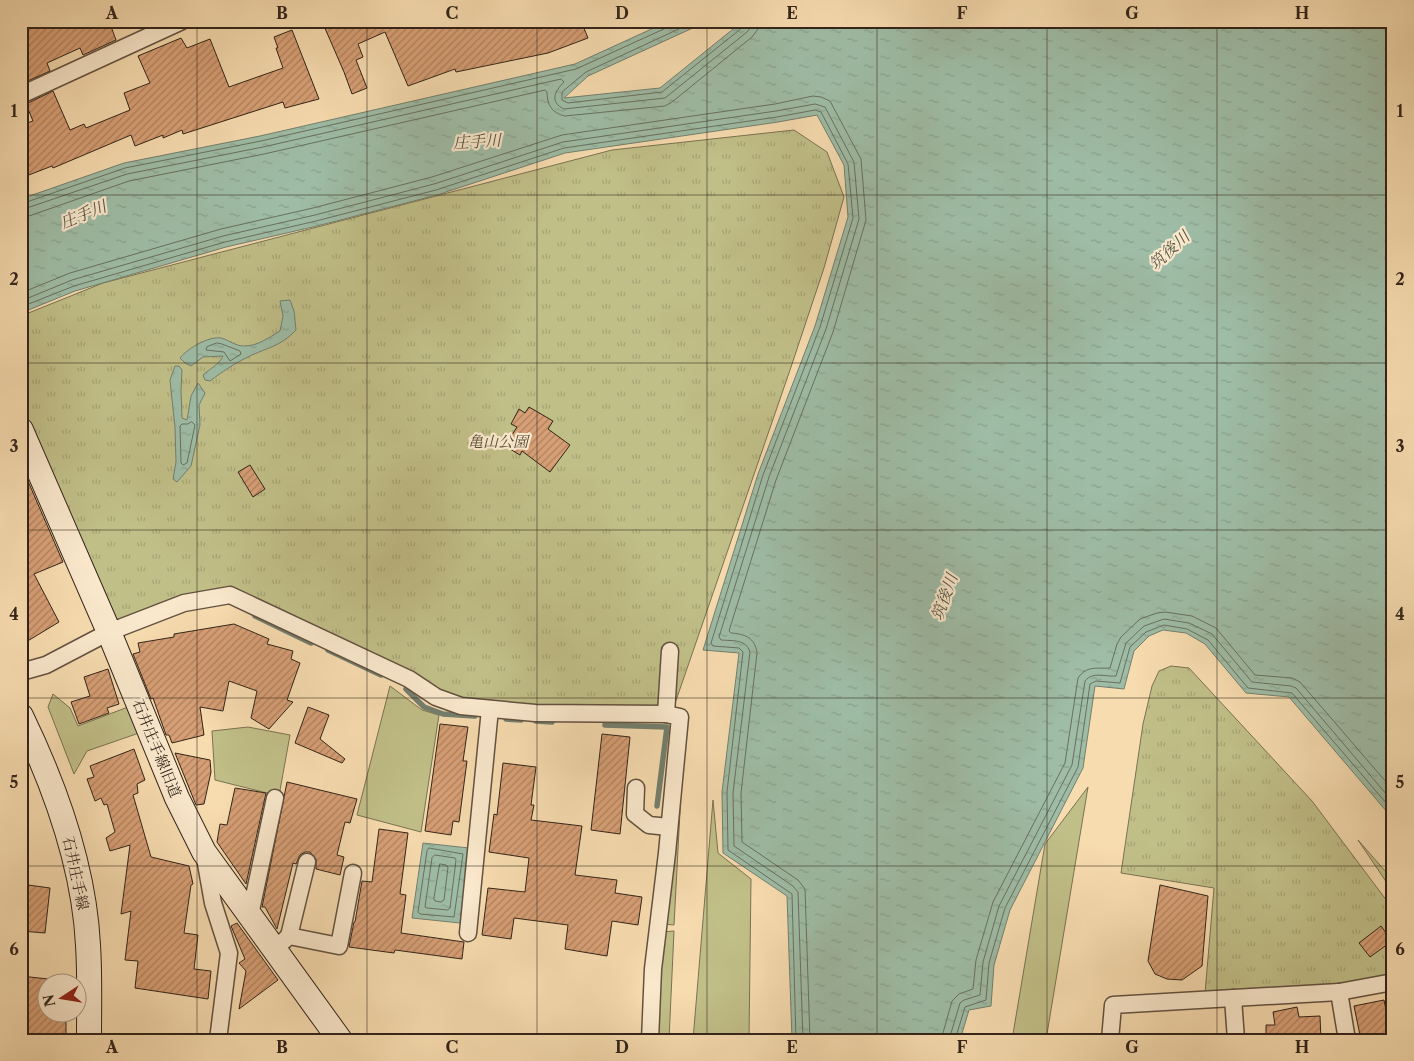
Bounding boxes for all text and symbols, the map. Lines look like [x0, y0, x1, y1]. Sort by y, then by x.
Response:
text: A [105, 3, 119, 23]
text: B [276, 3, 288, 23]
text: C [446, 3, 458, 23]
text: D [615, 3, 629, 23]
text: E [786, 3, 798, 23]
text: F [957, 3, 968, 23]
text: G [1125, 3, 1139, 23]
text: H [1295, 3, 1309, 23]
text: 1 [10, 101, 18, 121]
text: 1 [1396, 101, 1404, 121]
water label: 庄手川 [453, 130, 503, 152]
water label: 庄手川 [57, 195, 111, 232]
water label: 筑後川 [1145, 225, 1195, 274]
text: 2 [9, 269, 19, 289]
text: 2 [1395, 269, 1405, 289]
park label: 亀山公園 [468, 432, 531, 451]
text: 3 [9, 436, 19, 456]
text: 3 [1395, 436, 1405, 456]
water label: 筑後川 [926, 569, 962, 623]
text: 4 [9, 604, 19, 624]
text: 4 [1395, 604, 1405, 624]
street label: 石井庄手線旧道 [129, 696, 185, 800]
text: 5 [10, 772, 19, 792]
text: 5 [1396, 772, 1405, 792]
street label: 石井庄手線 [59, 834, 93, 912]
text: 6 [9, 939, 19, 959]
text: 6 [1395, 939, 1405, 959]
north arrow [38, 974, 88, 1024]
text: N [39, 993, 59, 1009]
text: A [105, 1037, 119, 1057]
text: B [276, 1037, 288, 1057]
text: C [446, 1037, 458, 1057]
text: D [615, 1037, 629, 1057]
text: E [786, 1037, 798, 1057]
text: F [957, 1037, 968, 1057]
text: G [1125, 1037, 1139, 1057]
text: H [1295, 1037, 1309, 1057]

